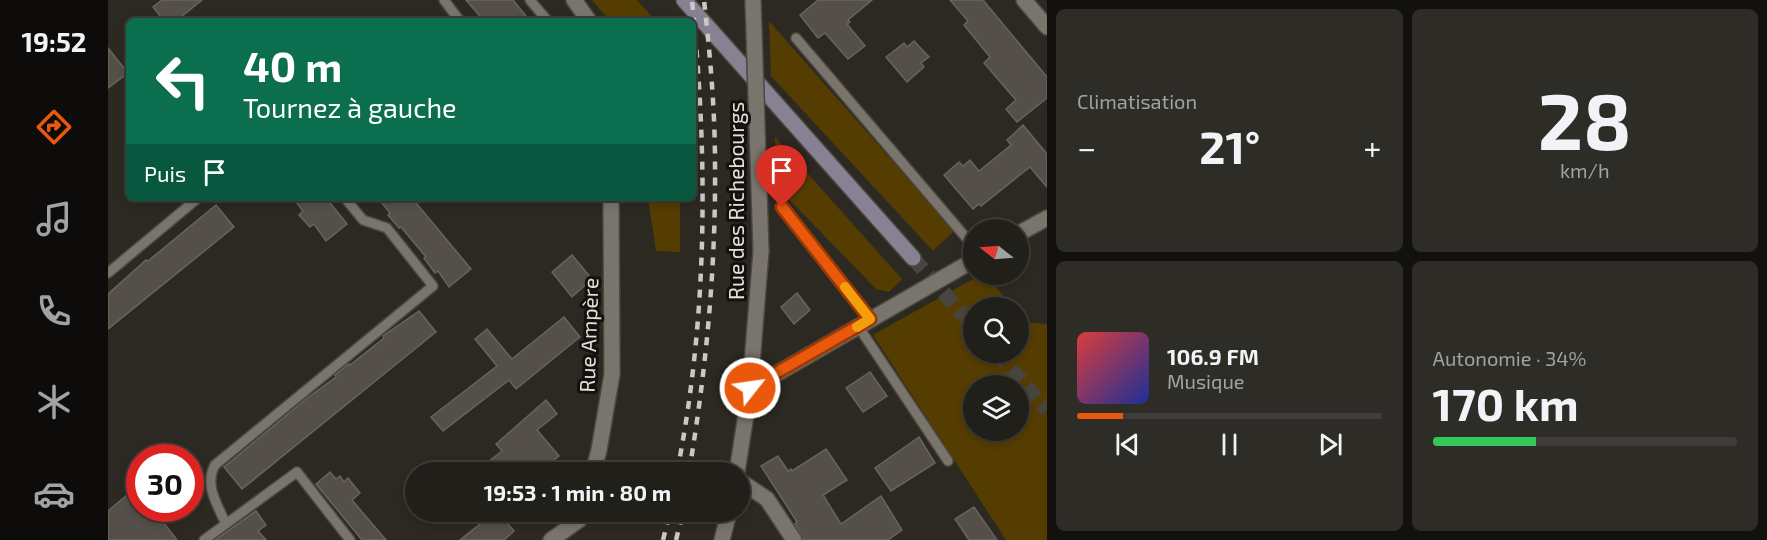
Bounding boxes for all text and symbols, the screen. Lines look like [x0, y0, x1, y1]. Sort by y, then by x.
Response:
text: 19:52 [21, 25, 87, 57]
text: 40 m [243, 40, 342, 90]
icon: left [144, 42, 222, 120]
text: 28 [1538, 72, 1632, 166]
text: Climatisation [1077, 89, 1197, 113]
text: Tournez à gauche [243, 91, 457, 123]
street label: Rue des Richebourgs [723, 102, 748, 300]
icon: directions [33, 106, 75, 148]
text: 21° [1199, 119, 1260, 173]
text: − [1077, 127, 1096, 167]
text: + [1363, 127, 1381, 167]
pin [756, 145, 807, 207]
icon: arrive [765, 154, 798, 187]
icon: arrive [198, 156, 231, 189]
text: km/h [1560, 158, 1610, 182]
text: Puis [144, 160, 186, 186]
icon: music [33, 198, 75, 240]
north arrow [963, 219, 1029, 285]
map controls [963, 219, 1029, 441]
street label: Rue Ampère [574, 277, 602, 393]
icon: phone [33, 290, 75, 332]
button: search [963, 297, 1029, 363]
text: 106.9 FM [1167, 343, 1259, 369]
text: Autonomie · 34% [1433, 346, 1586, 370]
position arrow [718, 356, 782, 420]
text: Musique [1167, 369, 1245, 393]
button: layers [963, 375, 1029, 441]
text: 170 km [1433, 376, 1579, 430]
icon: climate [33, 381, 75, 423]
icon: previous [1111, 428, 1144, 461]
icon: pause [1213, 428, 1246, 461]
icon: next [1314, 428, 1347, 461]
speed limit sign: 30 [126, 444, 204, 522]
icon: car [33, 473, 75, 515]
text: 19:53 · 1 min · 80 m [484, 479, 671, 505]

